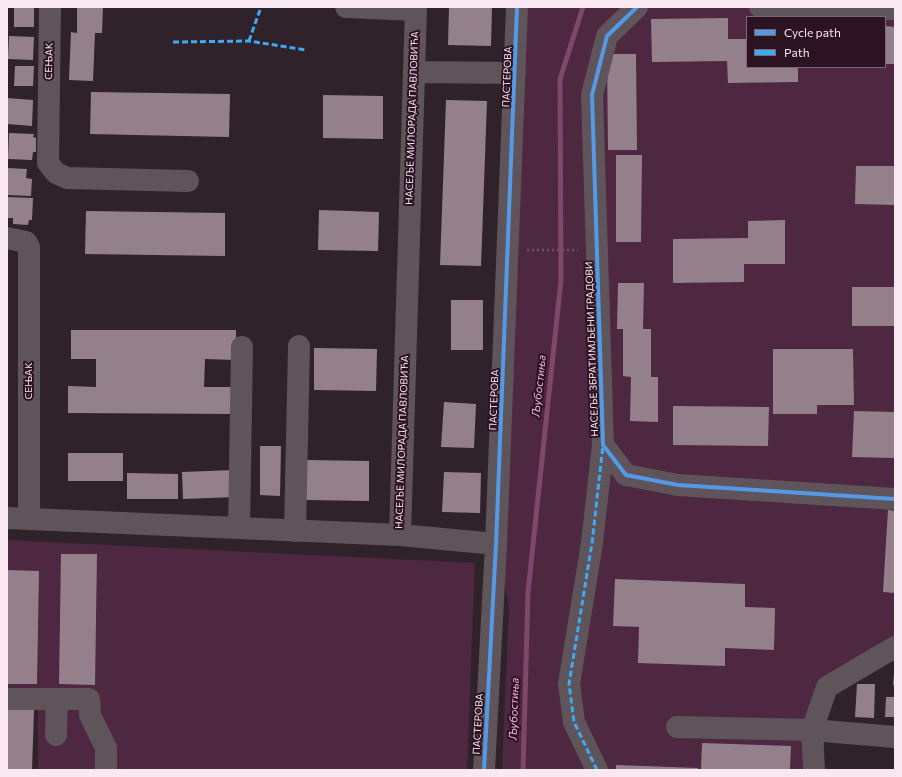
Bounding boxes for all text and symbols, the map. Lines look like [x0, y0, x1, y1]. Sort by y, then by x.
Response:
legend [746, 16, 886, 68]
text: Cycle path [784, 25, 841, 39]
street label: НАСЕЉЕ МИЛОРАДА ПАВЛОВИЋА [403, 31, 421, 205]
street label: СЕЊАК [43, 42, 55, 80]
text: Path [784, 45, 810, 59]
street label: ПАСТЕРОВА [500, 46, 514, 108]
street label: НАСЕЉЕ ЗБРАТИМЉЕНИ ГРАДОВИ [583, 261, 601, 437]
water label: Љубостиња [529, 354, 549, 418]
street label: НАСЕЉЕ МИЛОРАДА ПАВЛОВИЋА [393, 355, 411, 529]
street label: СЕЊАК [23, 362, 35, 400]
street label: ПАСТЕРОВА [487, 369, 501, 431]
water label: Љубостиња [506, 678, 522, 740]
street label: ПАСТЕРОВА [470, 693, 486, 755]

